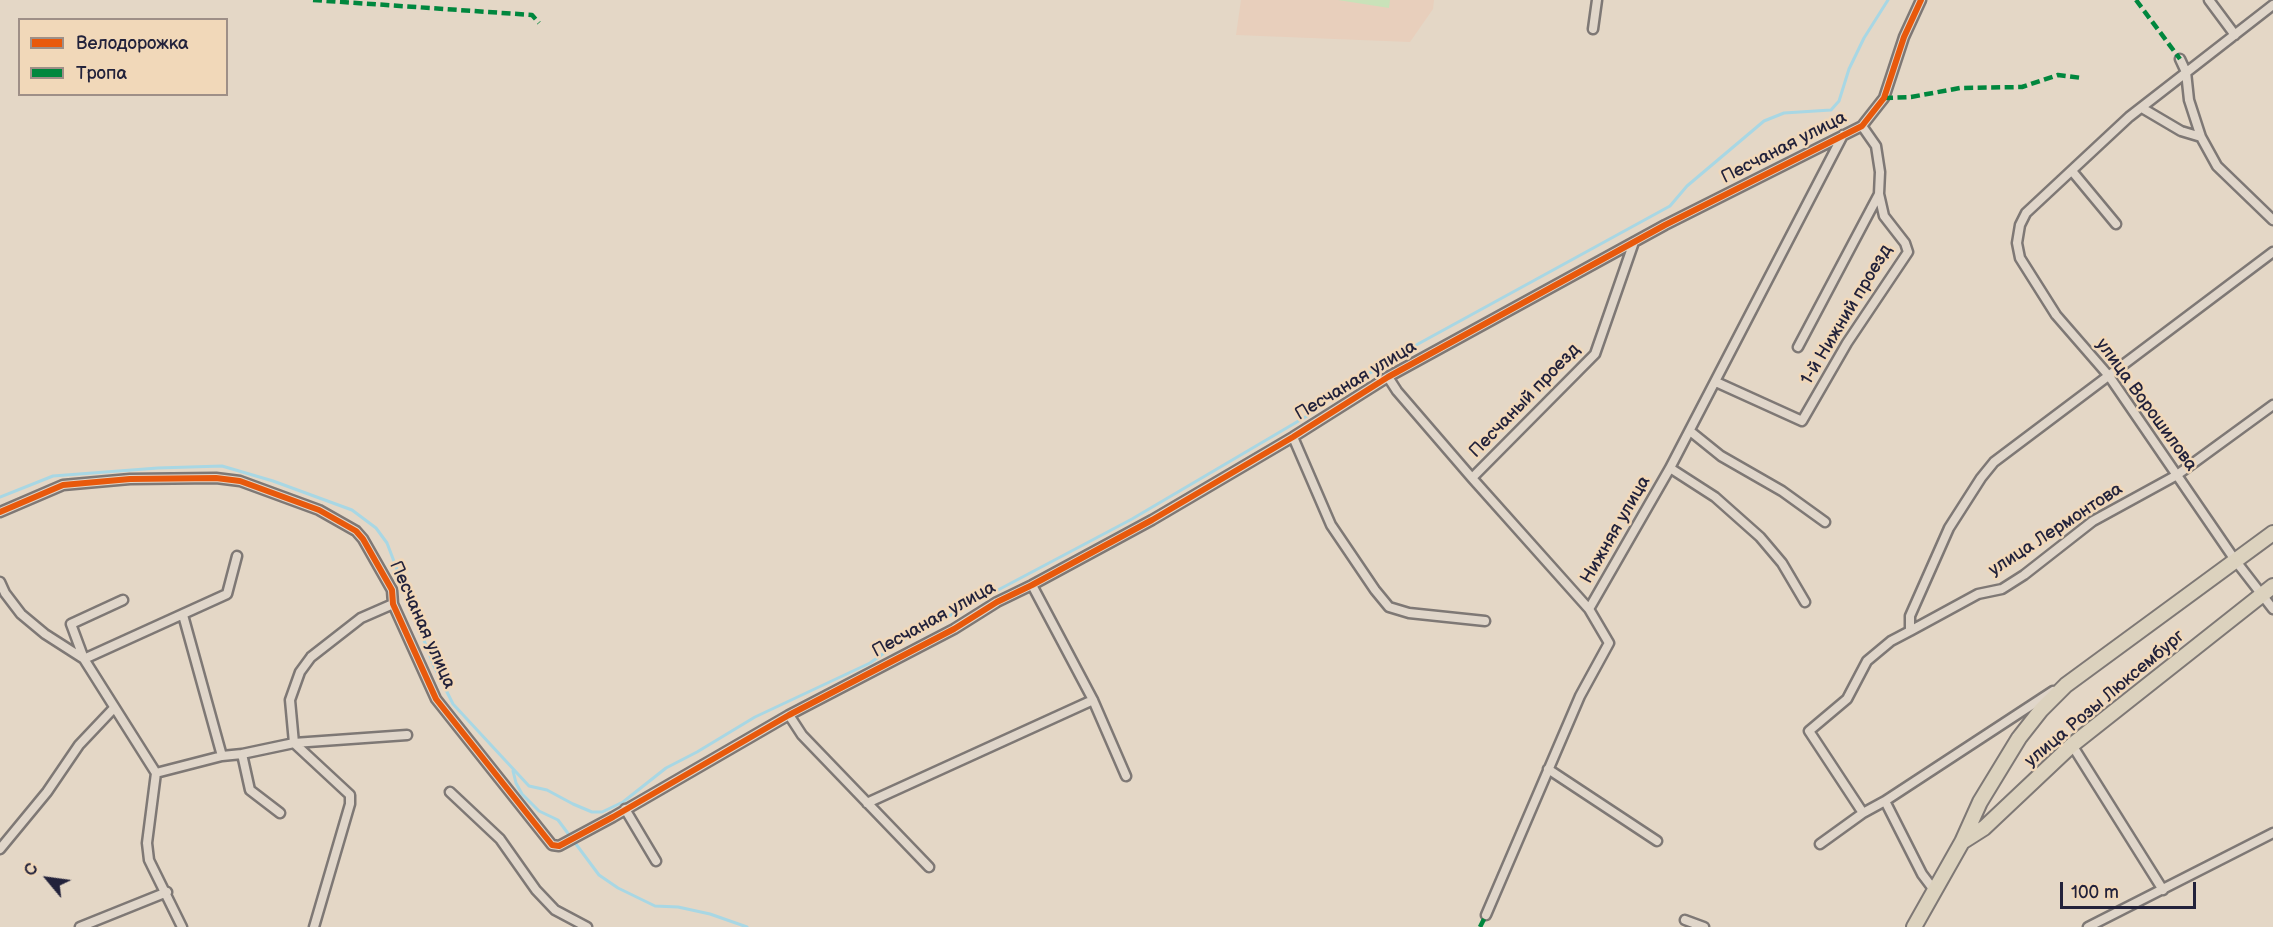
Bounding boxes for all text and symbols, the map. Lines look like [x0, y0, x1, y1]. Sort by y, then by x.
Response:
legend [18, 18, 228, 96]
text: Велодорожка [76, 33, 189, 54]
text: Тропа [76, 63, 127, 84]
street label: Песчаная улица [1718, 107, 1850, 189]
street label: 1-й Нижний проезд [1797, 241, 1897, 389]
street label: улица Ворошилова [2091, 334, 2201, 476]
street label: Песчаная улица [1291, 336, 1421, 426]
street label: Песчаный проезд [1465, 339, 1585, 463]
street label: Нижняя улица [1576, 472, 1656, 588]
street label: улица Лермонтова [1985, 479, 2127, 581]
street label: Песчаная улица [384, 558, 460, 692]
street label: Песчаная улица [869, 577, 999, 663]
street label: улица Розы Люксембург [2021, 626, 2189, 772]
north arrow [18, 849, 78, 909]
text: С [21, 861, 43, 880]
scale bar [2063, 870, 2200, 908]
text: 100 m [2071, 882, 2119, 903]

